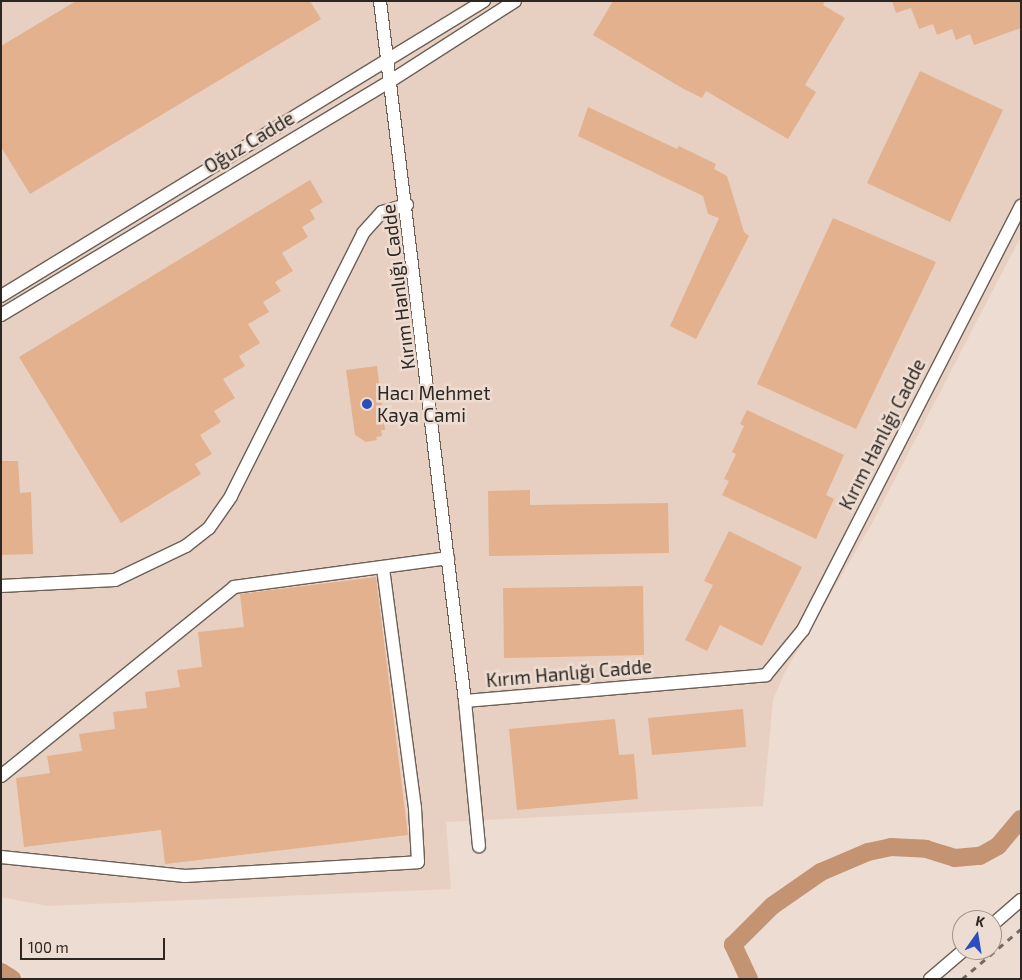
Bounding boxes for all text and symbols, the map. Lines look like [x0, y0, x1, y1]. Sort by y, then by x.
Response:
street label: Oğuz Cadde [200, 106, 298, 178]
street label: Kırım Hanlığı Cadde [377, 203, 419, 371]
street label: Kırım Hanlığı Cadde [834, 355, 930, 513]
place label: Hacı Mehmet Kaya Cami [377, 382, 490, 426]
marker: Hacı Mehmet Kaya Cami [361, 398, 373, 410]
street label: Kırım Hanlığı Cadde [485, 654, 653, 692]
north arrow [952, 910, 1002, 960]
text: K [974, 912, 986, 930]
scale bar [22, 928, 168, 960]
text: 100 m [28, 938, 69, 956]

